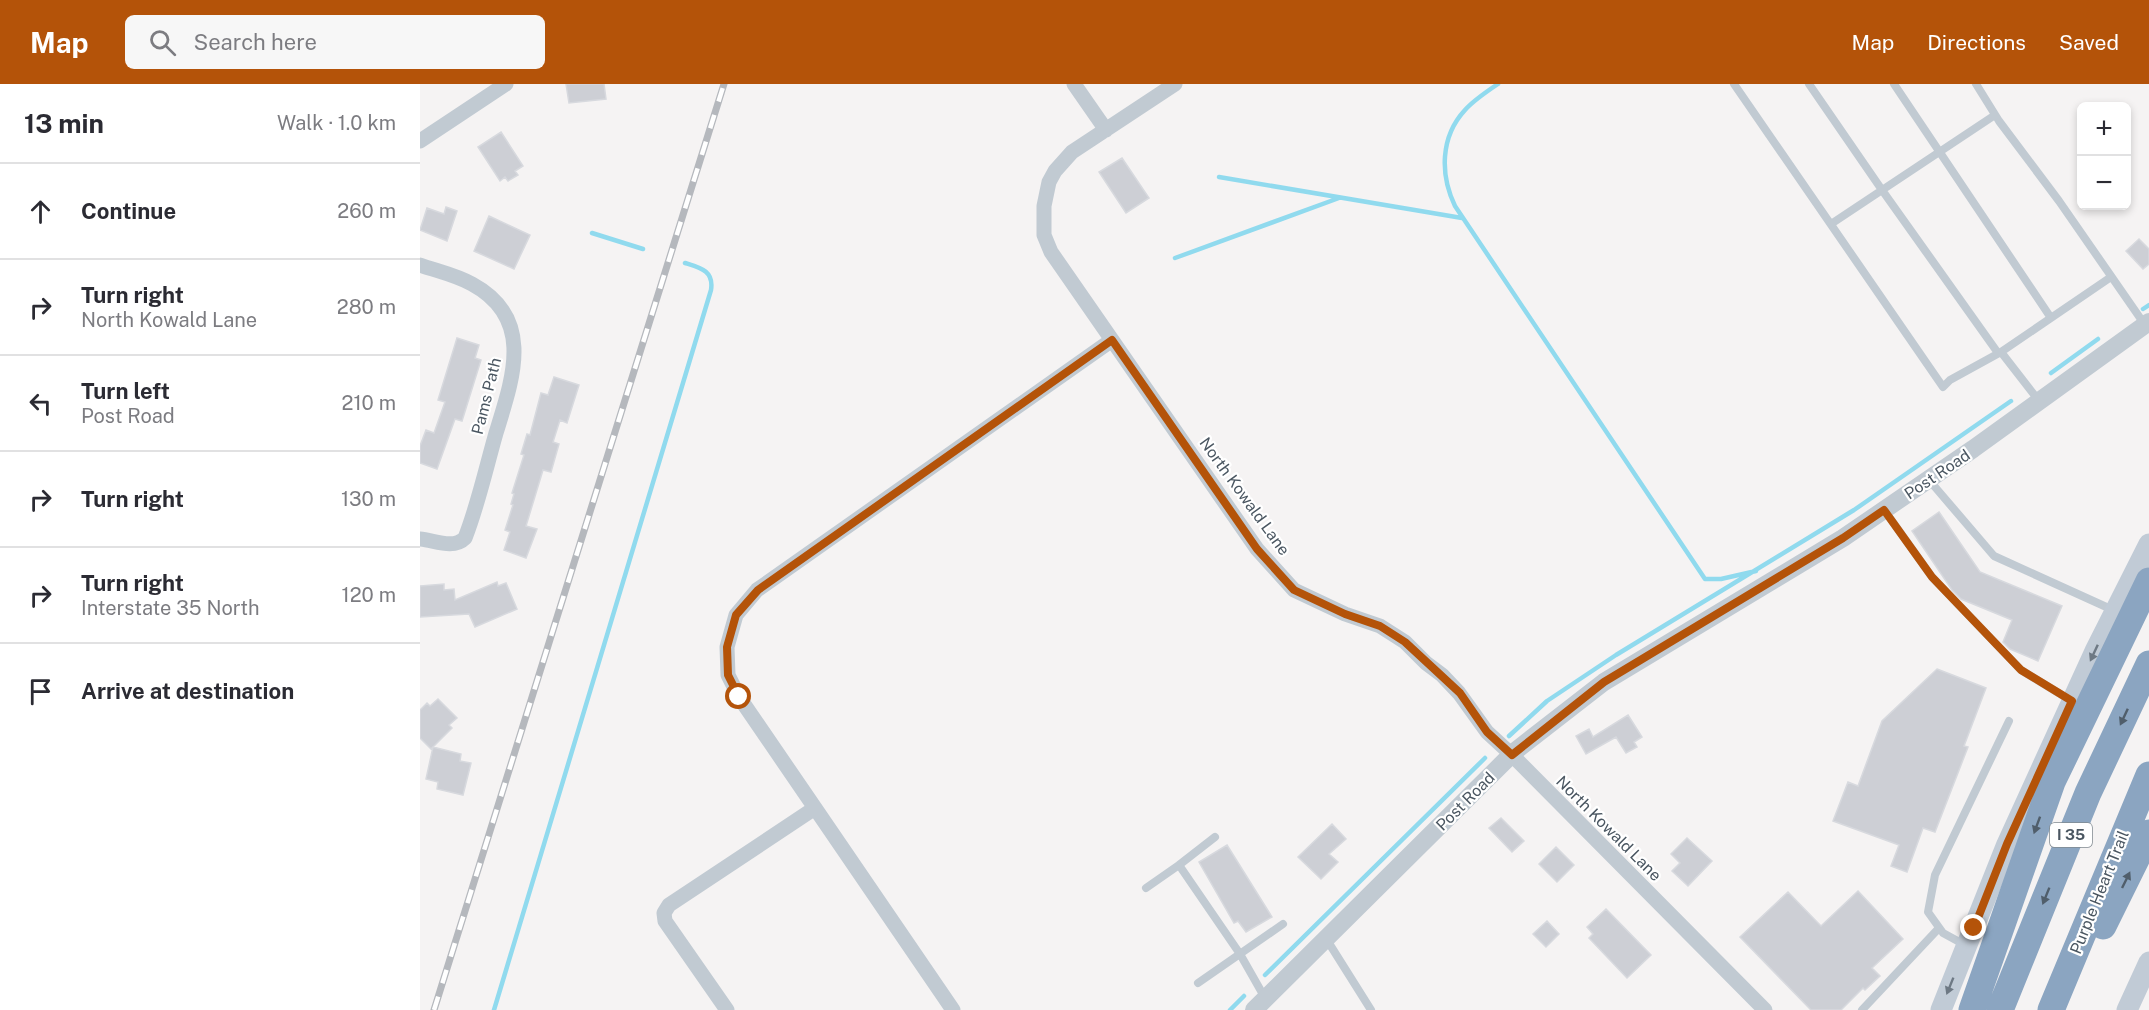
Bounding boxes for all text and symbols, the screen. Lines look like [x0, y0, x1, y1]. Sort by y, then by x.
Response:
search box [125, 15, 545, 69]
text: Map [30, 26, 89, 59]
icon: search [146, 26, 179, 59]
text: Search here [194, 29, 317, 55]
text: Map [1852, 30, 1894, 55]
text: Directions [1927, 30, 2026, 55]
text: Saved [2059, 30, 2119, 55]
map controls [2077, 102, 2131, 210]
button: + [2077, 102, 2131, 156]
text: 13 min [24, 108, 104, 139]
text: Walk · 1.0 km [277, 111, 396, 135]
button: − [2077, 156, 2131, 210]
icon: ahead [24, 195, 57, 228]
text: Continue [81, 198, 176, 224]
text: 260 m [337, 199, 396, 223]
text: Turn right [81, 282, 184, 308]
icon: right [24, 291, 57, 324]
text: 280 m [337, 295, 396, 319]
text: North Kowald Lane [81, 308, 257, 332]
street label: Pams Path [468, 356, 505, 437]
text: Turn left [81, 378, 170, 404]
icon: left [24, 387, 57, 420]
text: 210 m [342, 391, 396, 415]
text: Post Road [81, 404, 175, 428]
street label: North Kowald Lane [1196, 434, 1294, 559]
street label: Post Road [1901, 446, 1974, 503]
icon: right [24, 483, 57, 516]
text: Turn right [81, 486, 184, 512]
text: 130 m [341, 487, 396, 511]
text: Turn right [81, 570, 184, 596]
icon: right [24, 579, 57, 612]
text: 120 m [342, 583, 396, 607]
text: Interstate 35 North [81, 596, 260, 620]
one-way arrow [2090, 644, 2099, 661]
icon: arrive [24, 675, 57, 708]
text: Arrive at destination [81, 678, 294, 704]
route start [725, 683, 751, 709]
one-way arrow [2119, 708, 2128, 725]
street label: Post Road [1432, 768, 1499, 835]
street label: North Kowald Lane [1552, 772, 1665, 885]
one-way arrow [2032, 816, 2042, 834]
road number: I 35 [2050, 823, 2092, 847]
street label: Purple Heart Trail [2066, 828, 2133, 957]
one-way arrow [2121, 872, 2130, 889]
one-way arrow [2041, 887, 2051, 905]
route end [1960, 914, 1986, 940]
one-way arrow [1945, 977, 1954, 995]

